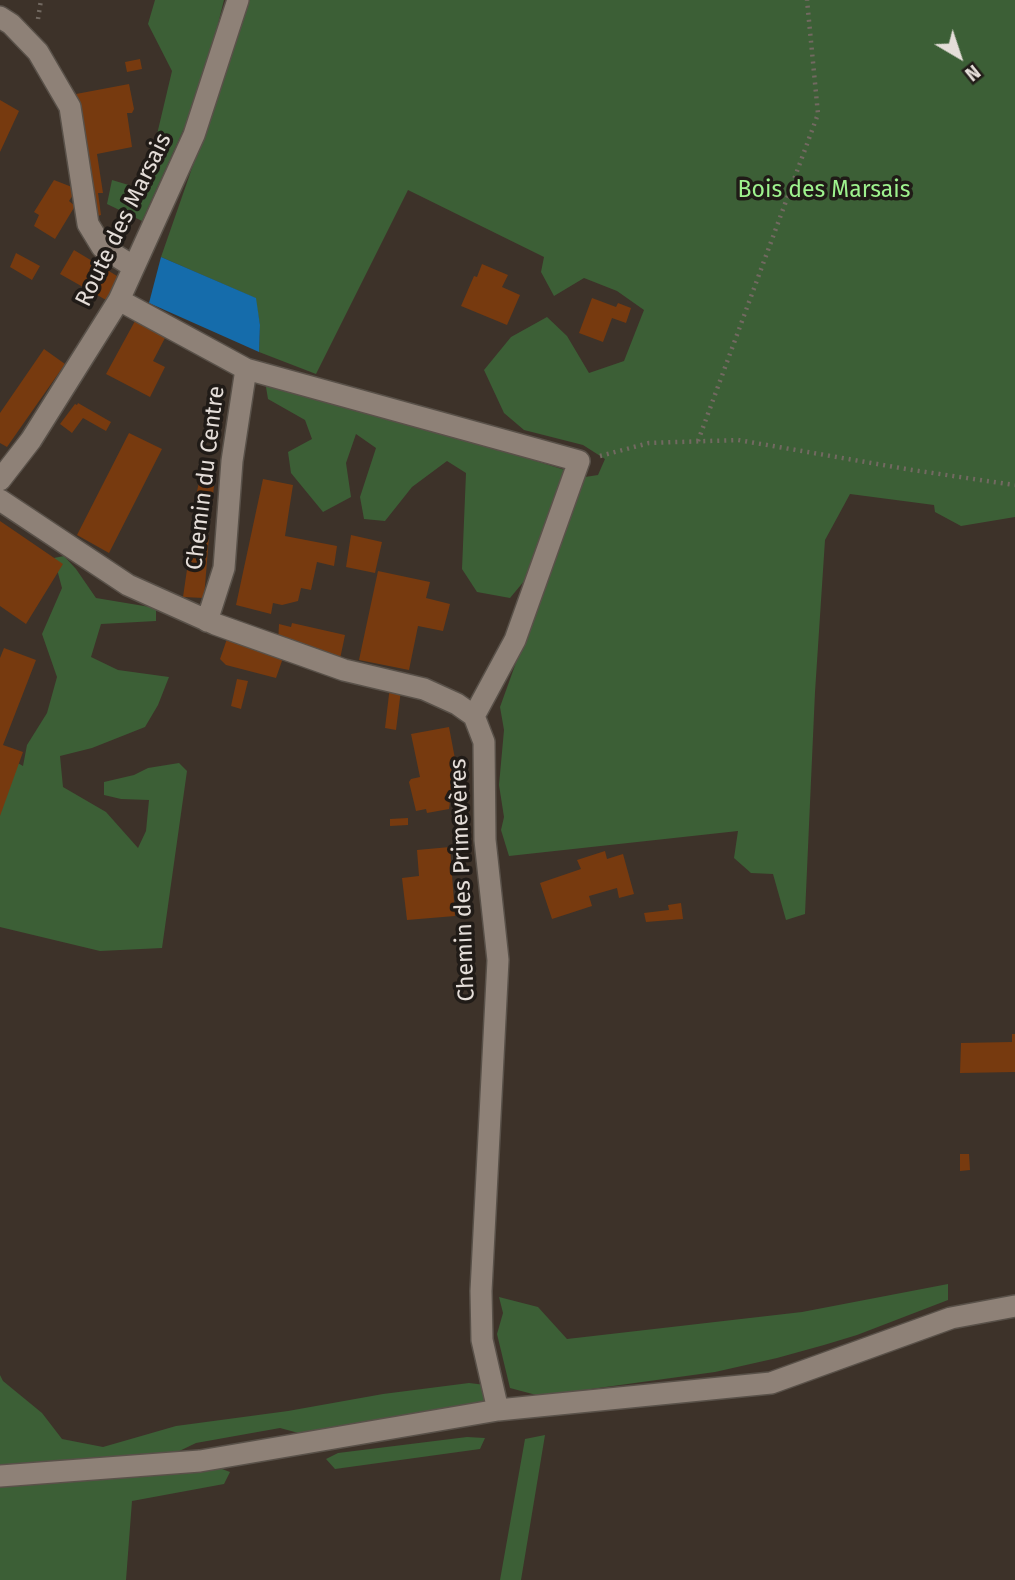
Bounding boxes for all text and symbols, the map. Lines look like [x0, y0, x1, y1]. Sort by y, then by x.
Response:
north arrow [924, 21, 994, 91]
text: N [960, 60, 985, 86]
street label: Route des Marsais [70, 129, 178, 311]
park label: Bois des Marsais [737, 177, 911, 205]
street label: Chemin du Centre [181, 384, 231, 572]
street label: Chemin des Primevères [445, 758, 481, 1002]

